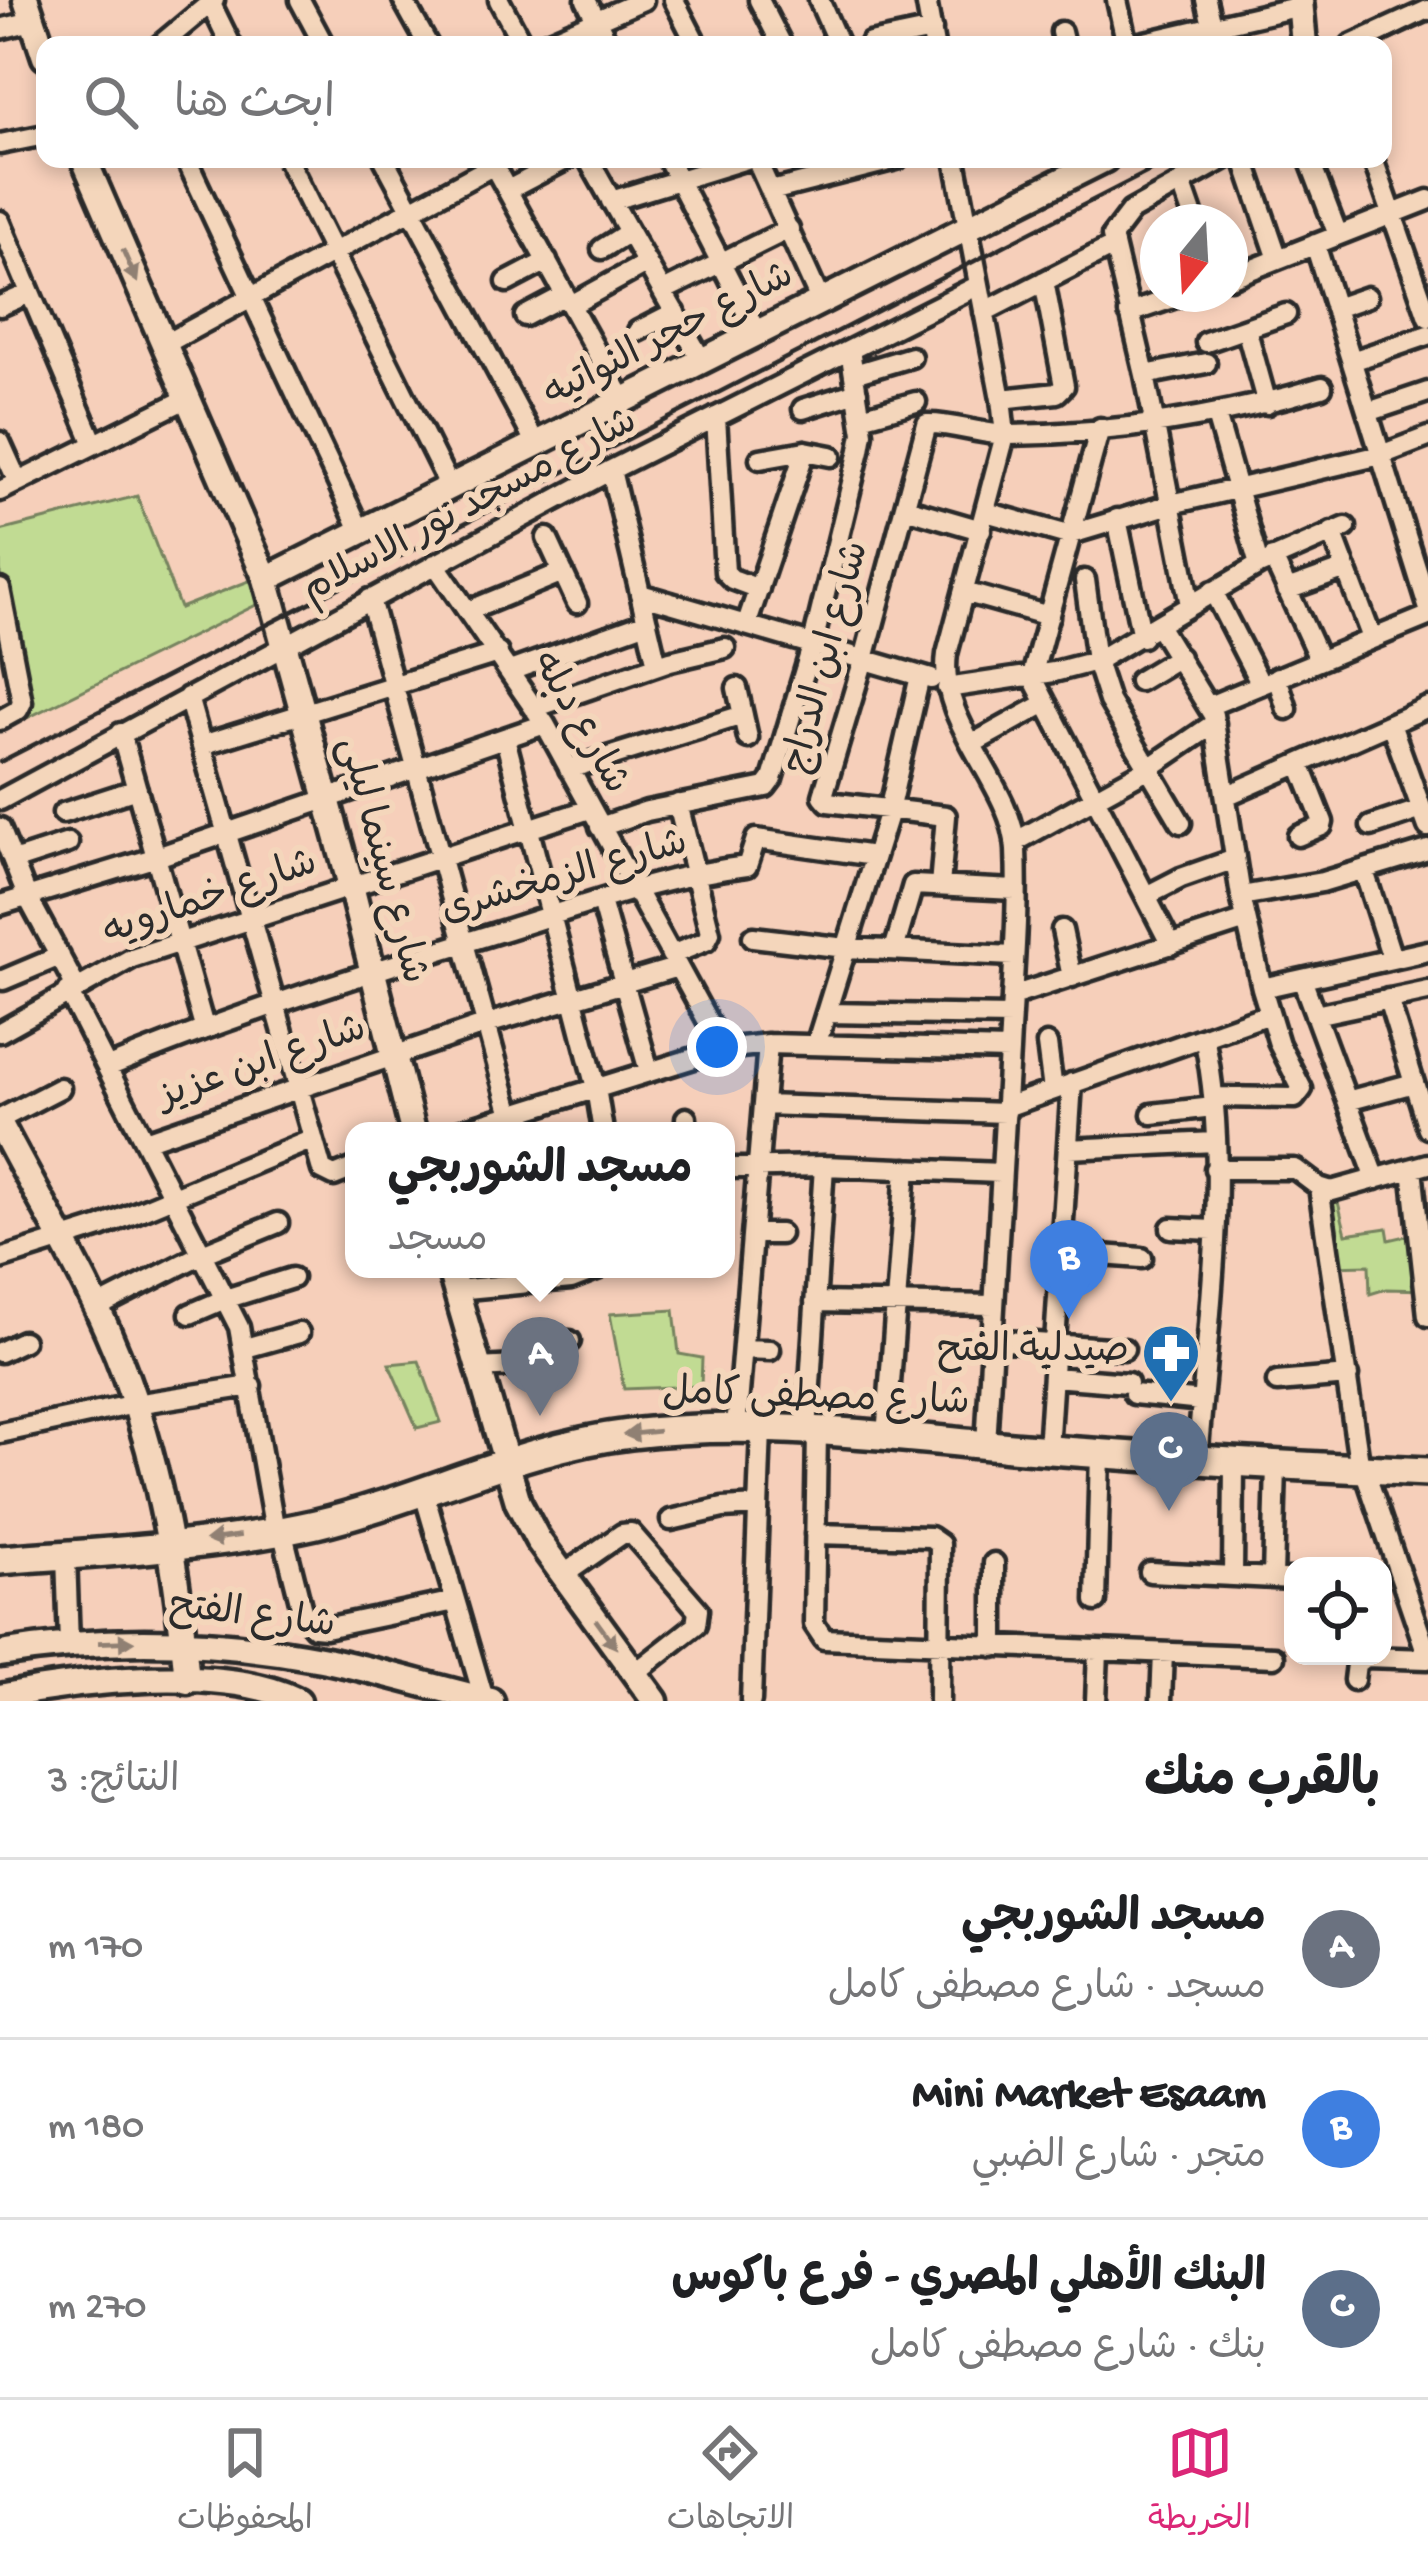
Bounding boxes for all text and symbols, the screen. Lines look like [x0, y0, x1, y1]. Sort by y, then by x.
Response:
search box [36, 36, 1392, 168]
icon: search [78, 69, 144, 135]
text: ابحث هنا [174, 80, 335, 133]
north arrow [1140, 204, 1248, 312]
one-way arrow [121, 249, 141, 284]
street label: شارع حجر النواتيه [537, 254, 803, 420]
street label: شارع مسجد نور الاسلام [296, 400, 646, 616]
street label: شارع ابن الدراج [776, 537, 882, 779]
street label: شارع دبله [519, 645, 637, 803]
street label: شارع سينما ليلى [325, 733, 435, 989]
street label: شارع الزمخشرى [437, 822, 693, 936]
street label: شارع خمارويه [98, 842, 324, 958]
street label: شارع ابن عزيز [150, 1008, 373, 1123]
your location [687, 1017, 747, 1077]
popup [345, 1122, 735, 1278]
text: مسجد الشوربجي [388, 1146, 692, 1199]
text: مسجد [388, 1219, 488, 1265]
pin: B [1030, 1220, 1108, 1319]
pin: A [501, 1317, 579, 1416]
pharmacy icon: صيدلية الفتح [1140, 1322, 1202, 1404]
place label: صيدلية الفتح [937, 1330, 1129, 1376]
street label: شارع مصطفى كامل [662, 1372, 970, 1428]
pin: C [1130, 1412, 1208, 1511]
one-way arrow [622, 1424, 659, 1443]
one-way arrow [204, 1529, 241, 1548]
map controls [1284, 1557, 1392, 1665]
button: locate [1284, 1557, 1392, 1665]
street label: شارع الفتح [166, 1585, 338, 1651]
one-way arrow [594, 1618, 617, 1650]
one-way arrow [98, 1633, 136, 1652]
text: بالقرب منك [1144, 1754, 1380, 1814]
text: النتائج: 3 [48, 1760, 180, 1806]
text: مسجد الشوربجي [961, 1894, 1266, 1947]
text: 170 m [48, 1926, 143, 1972]
text: A [1330, 1926, 1353, 1972]
text: مسجد · شارع مصطفى كامل [828, 1967, 1266, 2013]
text: Mini Market Esaam [912, 2070, 1266, 2123]
text: 180 m [48, 2106, 144, 2152]
text: B [1331, 2106, 1351, 2152]
text: متجر · شارع الضبي [972, 2136, 1266, 2182]
text: البنك الأهلي المصري - فرع باكوس [671, 2254, 1266, 2307]
text: 270 m [48, 2286, 147, 2332]
text: C [1330, 2286, 1352, 2332]
text: بنك · شارع مصطفى كامل [870, 2327, 1266, 2373]
tab: المحفوظات [177, 2420, 313, 2546]
tab: الاتجاهات [667, 2420, 794, 2546]
tab: الخريطة [1148, 2420, 1251, 2546]

